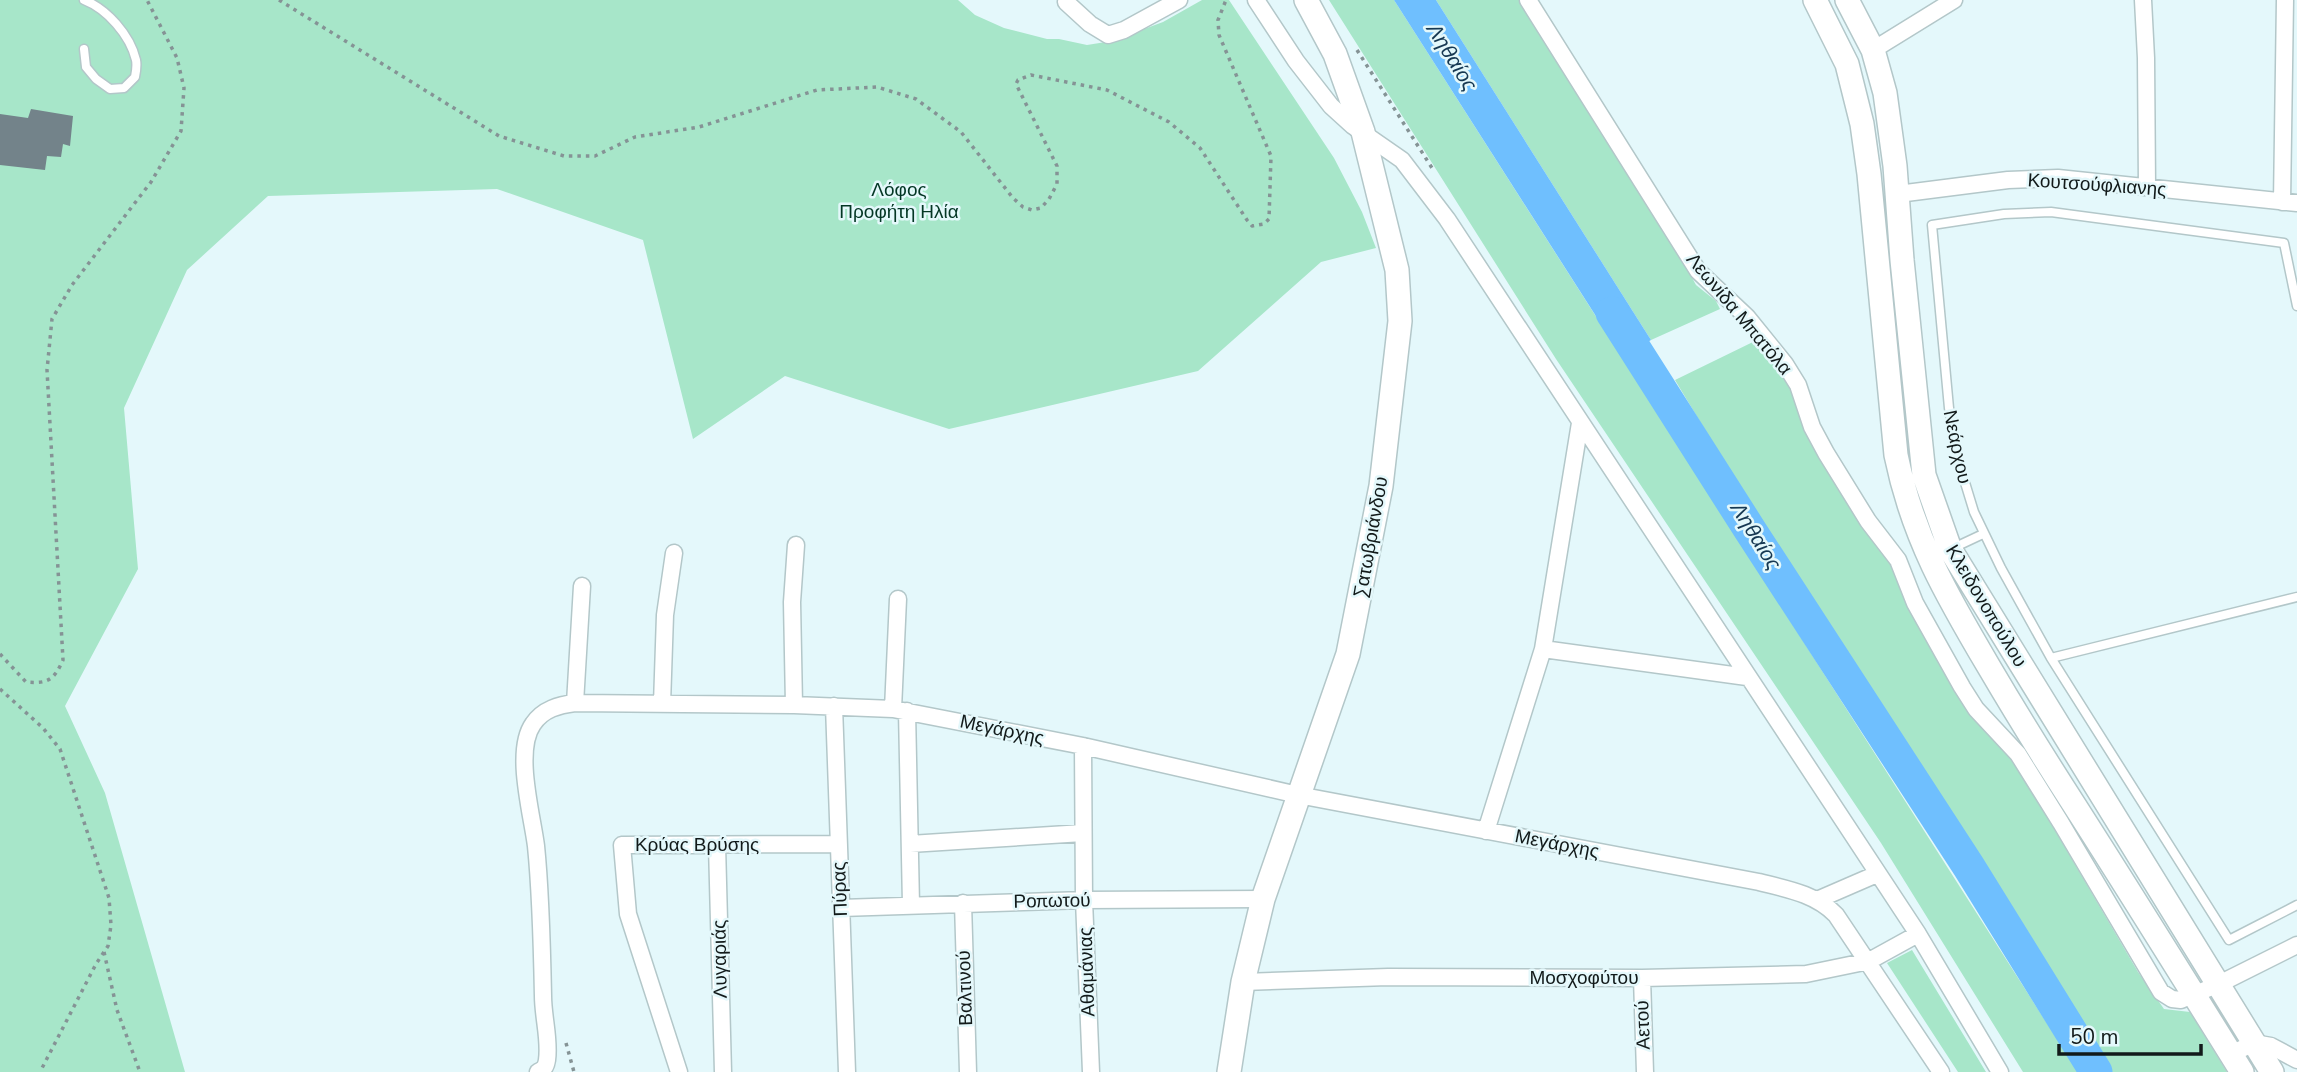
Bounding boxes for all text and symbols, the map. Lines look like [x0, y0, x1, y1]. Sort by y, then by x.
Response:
water label: Ληθαίος [1420, 17, 1484, 97]
street label: Κουτσούφλιανης [2027, 167, 2167, 203]
park label: Λόφος Προφήτη Ηλία [839, 177, 959, 225]
street label: Λεωνίδα Μπατόλα [1680, 247, 1798, 381]
street label: Νεάρχου [1937, 408, 1977, 486]
street label: Σατωβριάνδου [1348, 474, 1394, 600]
water label: Ληθαίος [1724, 496, 1788, 576]
street label: Κλειδονοπούλου [1939, 540, 2033, 672]
street label: Μεγάρχης [958, 708, 1046, 752]
street label: Μεγάρχης [1513, 823, 1601, 865]
street label: Κρύας Βρύσης [635, 832, 759, 858]
street label: Πύρας [826, 861, 854, 917]
street label: Ροπωτού [1013, 887, 1091, 915]
street label: Λυγαριάς [706, 919, 734, 999]
street label: Αθαμάνιας [1072, 927, 1102, 1017]
street label: Βαλτινού [951, 950, 979, 1026]
street label: Μοσχοφύτου [1529, 965, 1639, 991]
street label: Αετού [1629, 1000, 1657, 1050]
scale bar [2059, 1012, 2201, 1056]
text: 50 m [2070, 1023, 2119, 1051]

